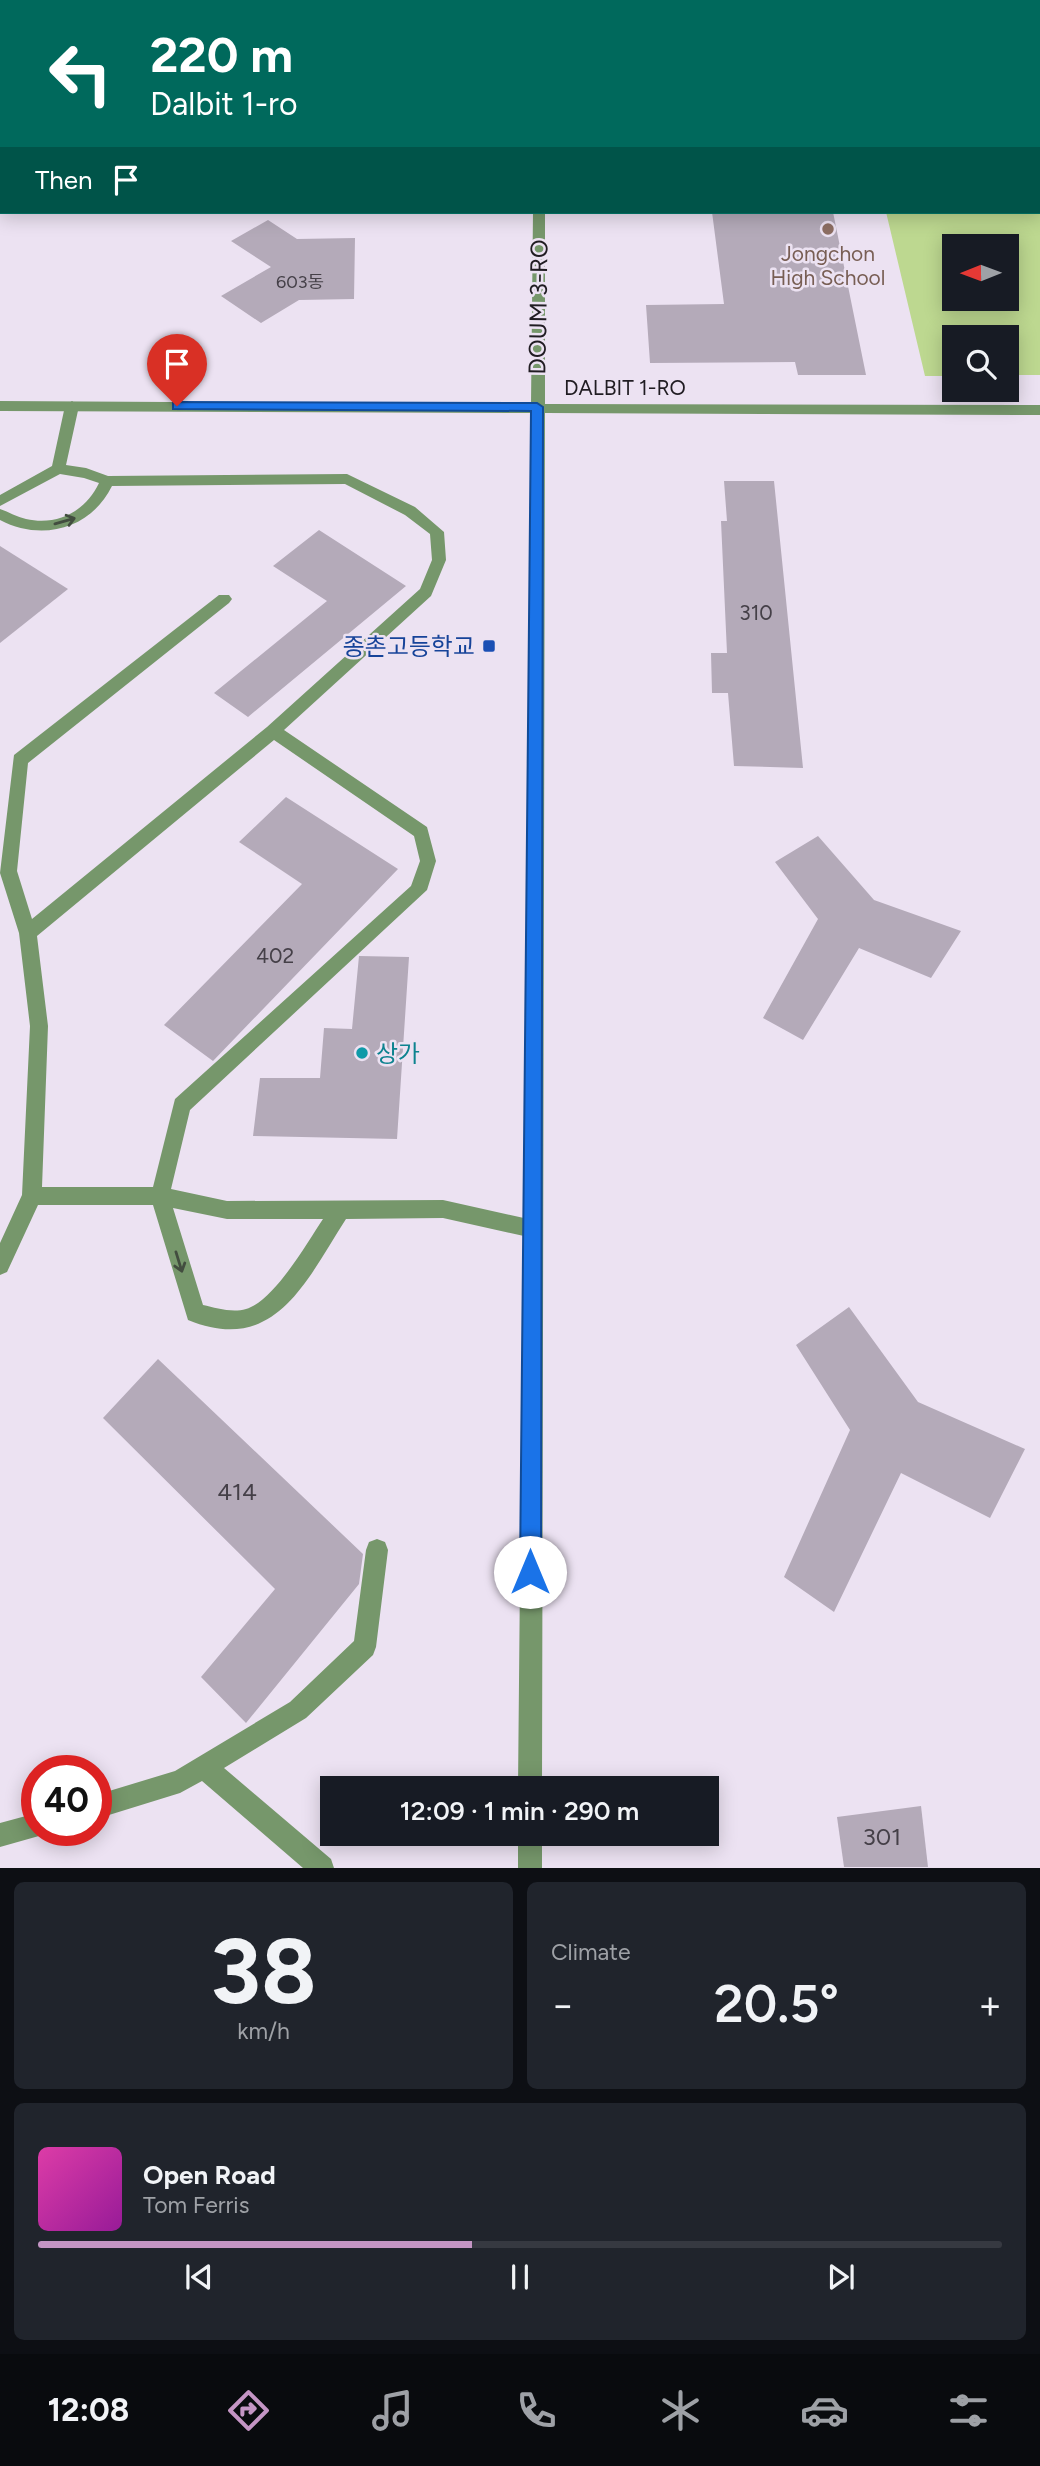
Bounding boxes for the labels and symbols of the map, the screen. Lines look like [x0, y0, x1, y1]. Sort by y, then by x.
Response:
marker: Jongchon High School [820, 221, 836, 237]
north arrow [942, 234, 1018, 312]
street label: DOUM 3-RO [522, 239, 554, 375]
place label: Jongchon High School [771, 241, 885, 290]
house number: 603동 [276, 271, 324, 293]
pin [147, 334, 207, 406]
street label: DALBIT 1-RO [564, 375, 686, 400]
one-way arrow [53, 514, 75, 527]
house number: 310 [739, 600, 773, 625]
place label: 종촌고등학교 [343, 632, 475, 661]
marker: 종촌고등학교 [481, 638, 497, 654]
house number: 402 [256, 943, 294, 968]
place label: 상가 [376, 1039, 420, 1068]
marker: 상가 [354, 1045, 370, 1061]
one-way arrow [174, 1250, 187, 1272]
house number: 414 [217, 1477, 257, 1506]
position arrow [493, 1535, 567, 1609]
speed limit sign: 40 [21, 1755, 112, 1846]
house number: 301 [863, 1822, 901, 1851]

